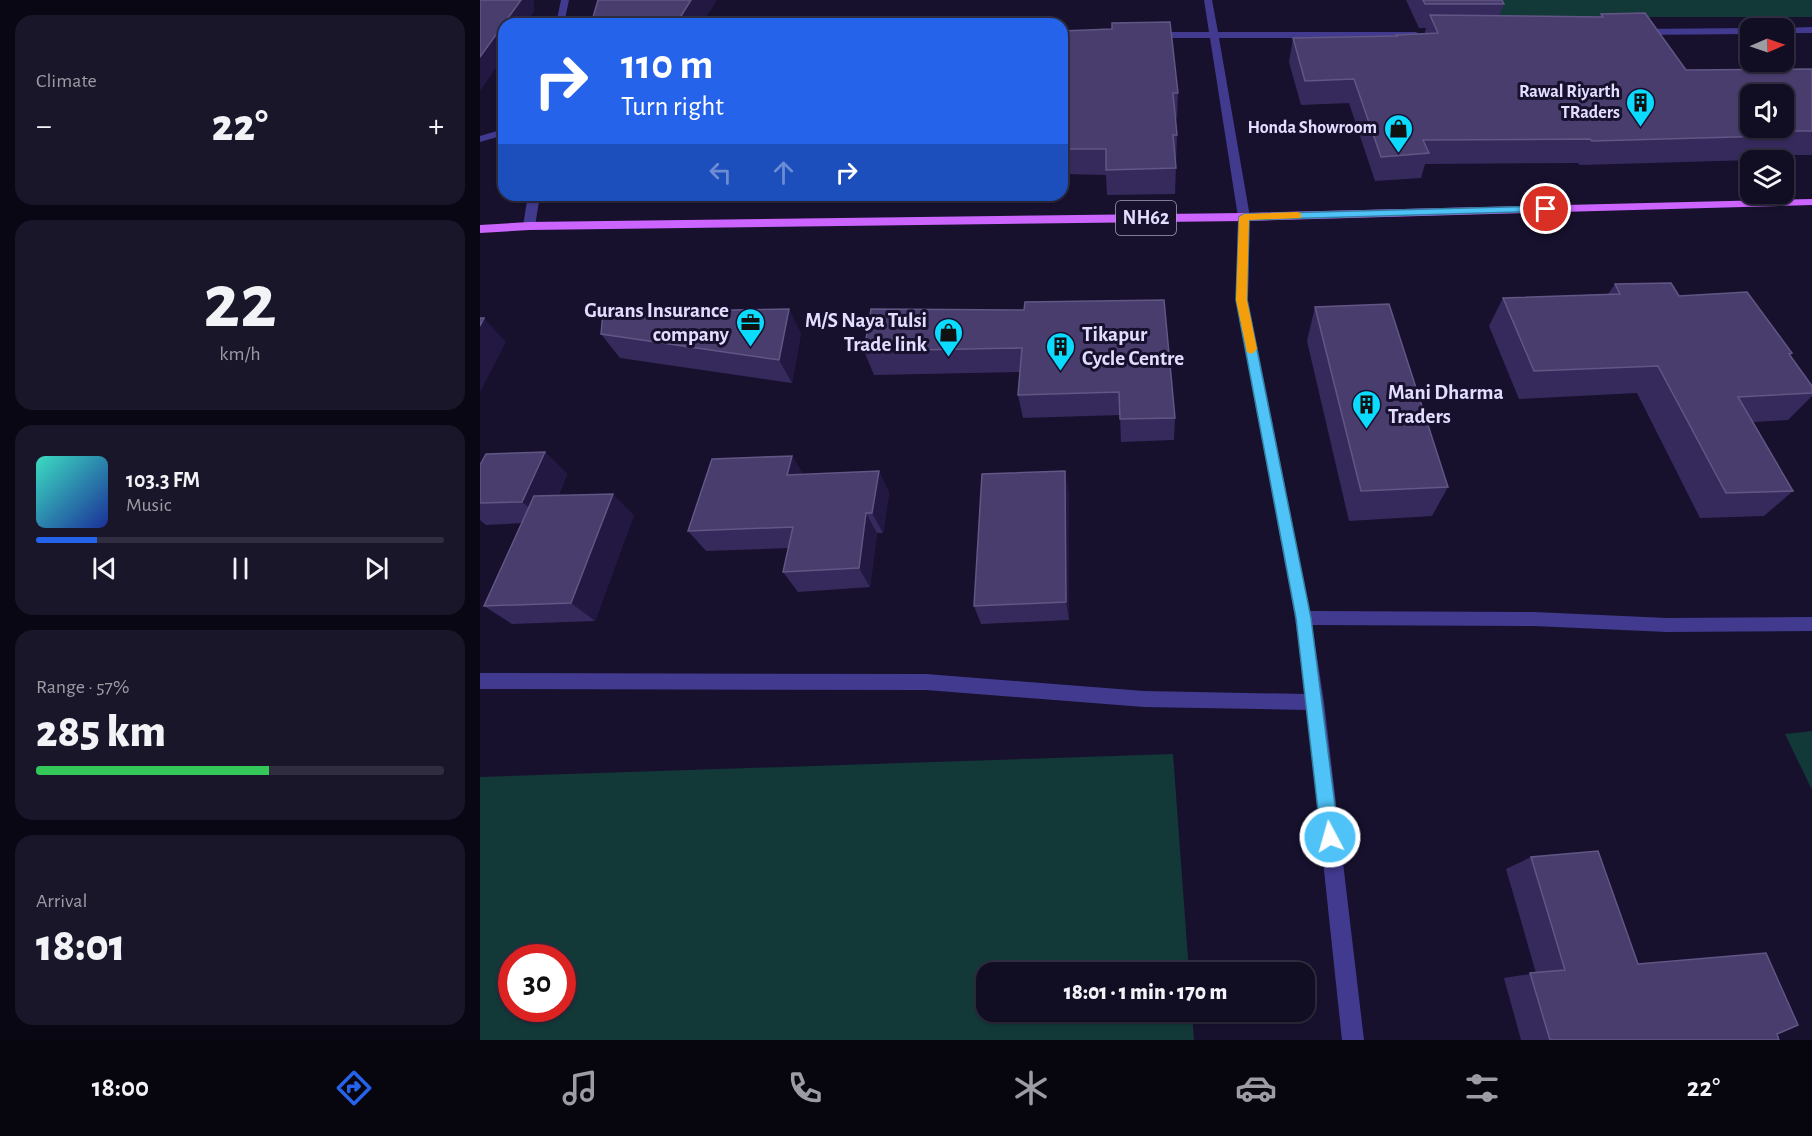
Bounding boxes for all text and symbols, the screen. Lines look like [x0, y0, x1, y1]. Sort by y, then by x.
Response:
north arrow [1740, 18, 1794, 72]
map controls [1740, 18, 1794, 204]
icon: right [522, 42, 600, 120]
text: 110 m [621, 44, 713, 86]
text: Climate [36, 71, 97, 91]
place label: Rawal Riyarth TRaders [1519, 83, 1620, 122]
button: sound [1740, 84, 1794, 138]
building icon: Rawal Riyarth TRaders [1625, 86, 1657, 128]
text: Turn right [621, 93, 724, 120]
text: 22° [212, 104, 268, 149]
text: − [36, 110, 52, 143]
text: + [428, 110, 444, 143]
shop icon: Honda Showroom [1382, 112, 1414, 154]
place label: Honda Showroom [1248, 119, 1377, 137]
button: layers [1740, 150, 1794, 204]
icon: left [704, 156, 737, 189]
icon: ahead [767, 156, 800, 189]
icon: right [830, 156, 863, 189]
pin [1520, 183, 1571, 234]
icon: arrive [1529, 192, 1562, 225]
road number: NH62 [1116, 201, 1176, 235]
text: 22 [203, 264, 277, 342]
place label: Gurans Insurance company [584, 300, 730, 345]
office icon: Gurans Insurance company [734, 306, 766, 348]
place label: M/S Naya Tulsi Trade link [805, 310, 928, 355]
shop icon: M/S Naya Tulsi Trade link [932, 316, 964, 358]
place label: Tikapur Cycle Centre [1082, 324, 1184, 369]
building icon: Tikapur Cycle Centre [1045, 330, 1077, 372]
text: km/h [219, 344, 261, 364]
place label: Mani Dharma Traders [1388, 382, 1504, 427]
building icon: Mani Dharma Traders [1351, 388, 1383, 430]
text: 103.3 FM [126, 469, 200, 491]
text: Music [126, 495, 172, 515]
icon: previous [88, 552, 121, 585]
icon: pause [224, 552, 257, 585]
icon: next [360, 552, 393, 585]
text: Range · 57% [36, 677, 129, 697]
text: 285 km [36, 710, 166, 755]
position arrow [1298, 805, 1362, 869]
text: Arrival [36, 891, 87, 911]
text: 18:01 [36, 924, 125, 969]
speed limit sign: 30 [498, 944, 576, 1022]
text: 18:01 · 1 min · 170 m [1064, 981, 1227, 1003]
icon: directions [333, 1067, 375, 1109]
icon: music [559, 1067, 601, 1109]
icon: phone [784, 1067, 826, 1109]
icon: climate [1010, 1067, 1052, 1109]
icon: car [1235, 1067, 1277, 1109]
icon: filters [1461, 1067, 1503, 1109]
text: 18:00 [92, 1074, 149, 1101]
text: 22° [1687, 1074, 1720, 1101]

